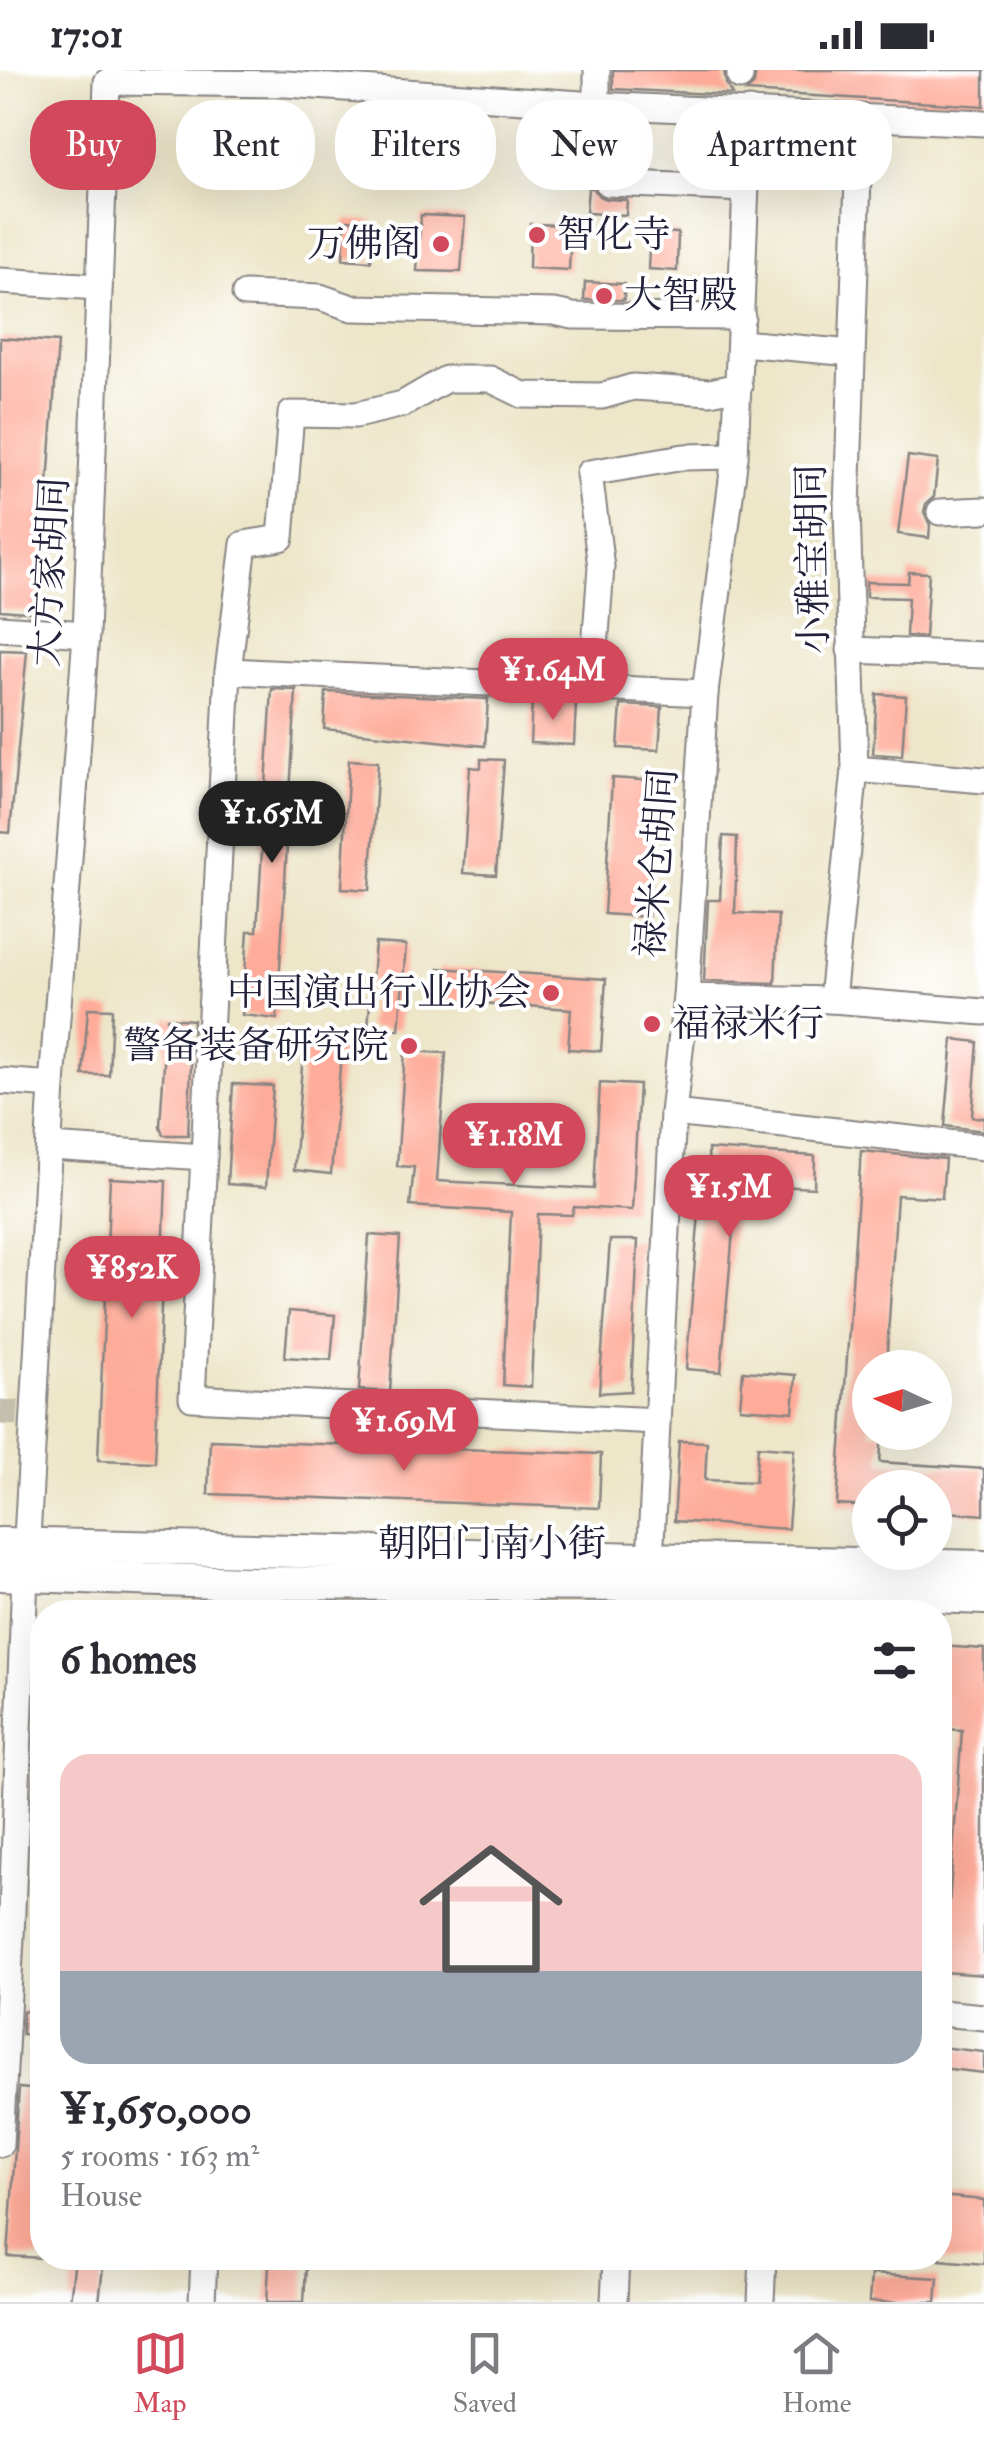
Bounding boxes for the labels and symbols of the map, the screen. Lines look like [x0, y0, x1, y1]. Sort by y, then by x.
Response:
place label: 智化寺 [557, 211, 671, 259]
place label: 万佛阁 [307, 220, 421, 268]
marker: 智化寺 [526, 224, 548, 246]
marker: 万佛阁 [430, 233, 452, 255]
place label: 大智殿 [624, 272, 738, 320]
marker: 大智殿 [593, 285, 615, 307]
street label: 小雅宝胡同 [787, 464, 839, 654]
street label: 大方家胡同 [21, 476, 79, 668]
pin: ¥1.64M [472, 638, 634, 723]
street label: 禄米仓胡同 [626, 767, 688, 959]
pin: ¥1.65M [191, 781, 353, 866]
place label: 中国演出行业协会 [227, 969, 531, 1017]
marker: 中国演出行业协会 [540, 982, 562, 1004]
place label: 福禄米行 [672, 1000, 824, 1048]
marker: 福禄米行 [641, 1013, 663, 1035]
place label: 警备装备研究院 [123, 1022, 389, 1070]
marker: 警备装备研究院 [398, 1035, 420, 1057]
pin: ¥1.18M [433, 1103, 595, 1188]
pin: ¥1.5M [659, 1155, 799, 1240]
pin: ¥852K [62, 1236, 202, 1321]
north arrow [852, 1350, 952, 1450]
pin: ¥1.69M [323, 1389, 485, 1474]
street label: 朝阳门南小街 [378, 1520, 606, 1568]

